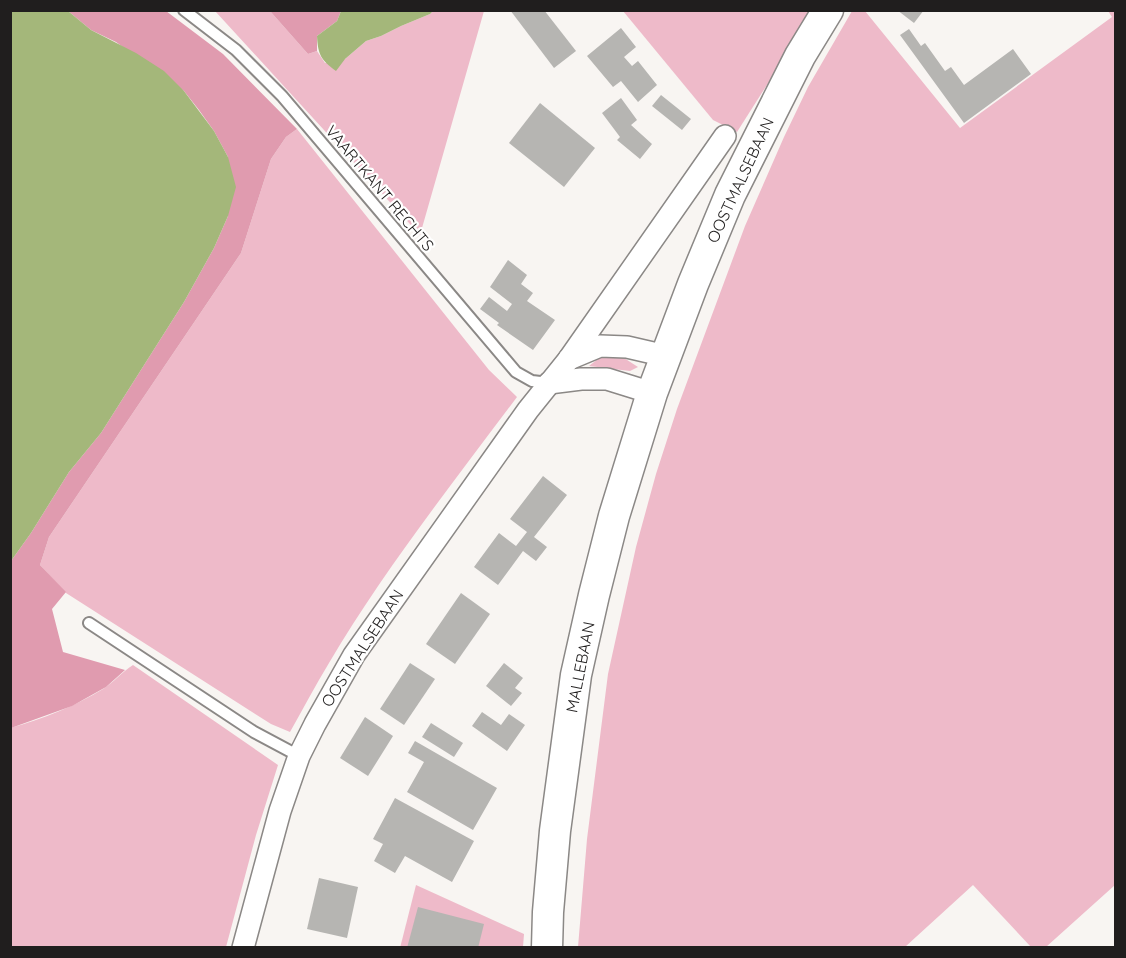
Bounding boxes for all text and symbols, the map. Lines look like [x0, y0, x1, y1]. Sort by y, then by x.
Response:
street label: OOSTMALSEBAAN [702, 114, 778, 246]
street label: VAARTKANT RECHTS [321, 121, 439, 255]
street label: OOSTMALSEBAAN [317, 585, 407, 711]
street label: MALLEBAAN [561, 620, 599, 714]

